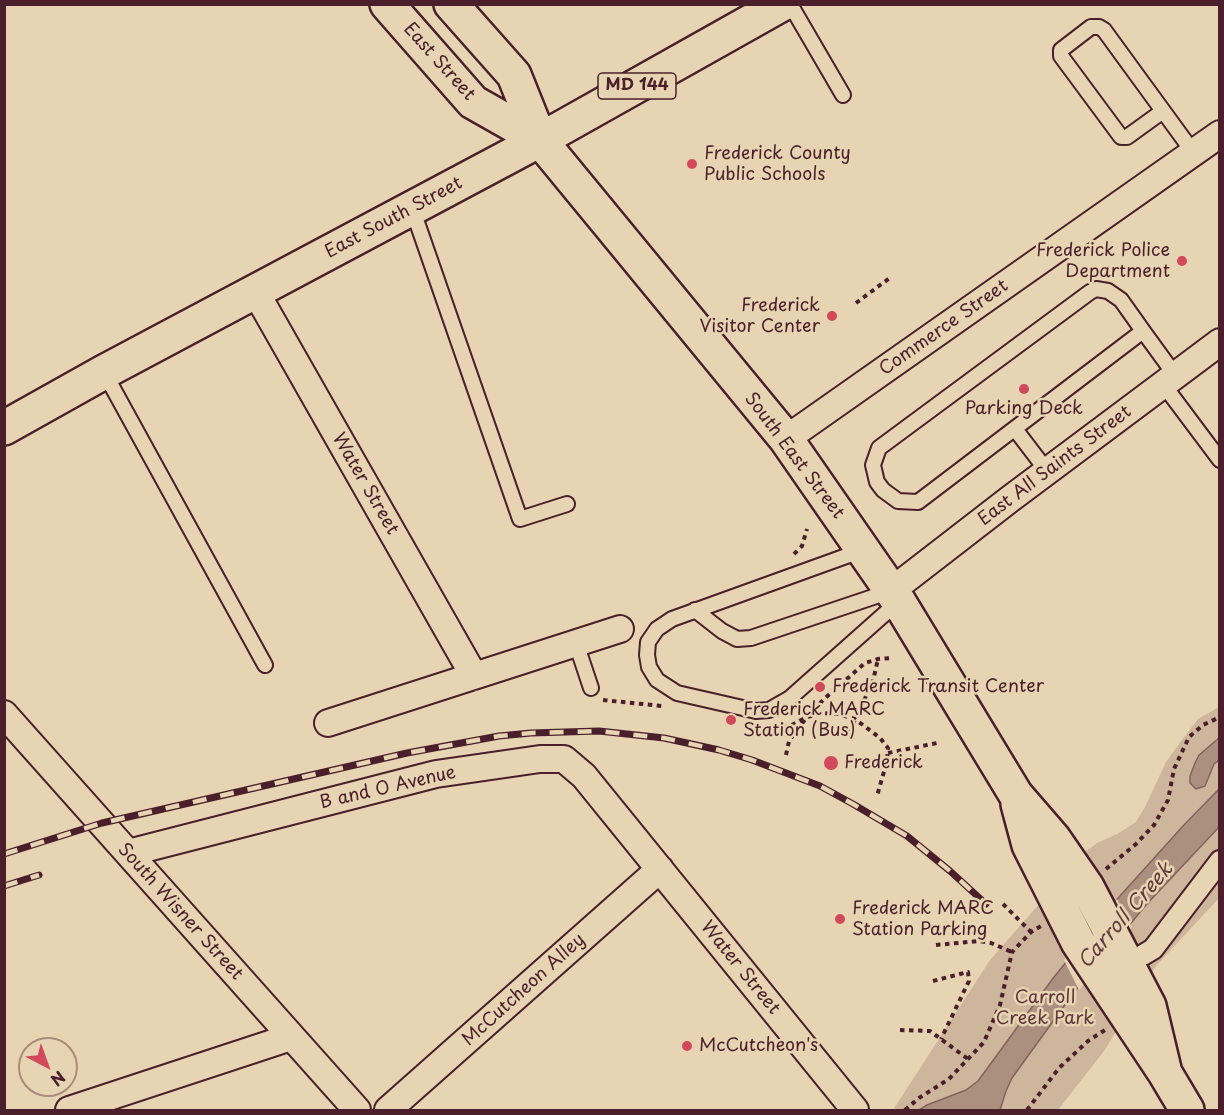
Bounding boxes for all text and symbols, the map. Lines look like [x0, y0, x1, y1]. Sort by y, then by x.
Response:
street label: East Street [399, 19, 479, 105]
road number: MD 144 [598, 73, 676, 99]
place label: Frederick County Public Schools [704, 143, 851, 186]
marker: Frederick County Public Schools [685, 157, 699, 171]
street label: East South Street [322, 173, 466, 263]
place label: Frederick Police Department [1036, 240, 1170, 282]
marker: Frederick Police Department [1175, 254, 1189, 268]
street label: Commerce Street [875, 276, 1013, 380]
place label: Frederick Visitor Center [700, 295, 820, 338]
marker: Frederick Visitor Center [825, 309, 839, 323]
marker: Parking Deck [1017, 382, 1031, 396]
street label: South East Street [740, 389, 848, 523]
place label: Parking Deck [965, 398, 1083, 420]
street label: East All Saints Street [974, 401, 1136, 531]
street label: Water Street [327, 429, 403, 539]
place label: Frederick Transit Center [832, 676, 1044, 698]
marker: Frederick Transit Center [813, 680, 827, 694]
place label: Frederick MARC Station (Bus) [743, 699, 885, 742]
marker: Frederick MARC Station (Bus) [724, 713, 738, 727]
place label: Frederick [844, 752, 923, 774]
marker: Frederick [822, 754, 840, 772]
street label: B and O Avenue [318, 762, 458, 814]
street label: South Wisner Street [113, 839, 247, 985]
water label: Carroll Creek [1074, 858, 1178, 974]
place label: Frederick MARC Station Parking [852, 898, 994, 940]
marker: Frederick MARC Station Parking [833, 912, 847, 926]
street label: Water Street [696, 917, 784, 1019]
street label: McCutcheon Alley [458, 929, 590, 1051]
park label: Carroll Creek Park [996, 987, 1094, 1030]
place label: McCutcheon's [699, 1035, 818, 1057]
north arrow [18, 1037, 78, 1097]
marker: McCutcheon's [680, 1039, 694, 1053]
text: N [46, 1066, 71, 1092]

